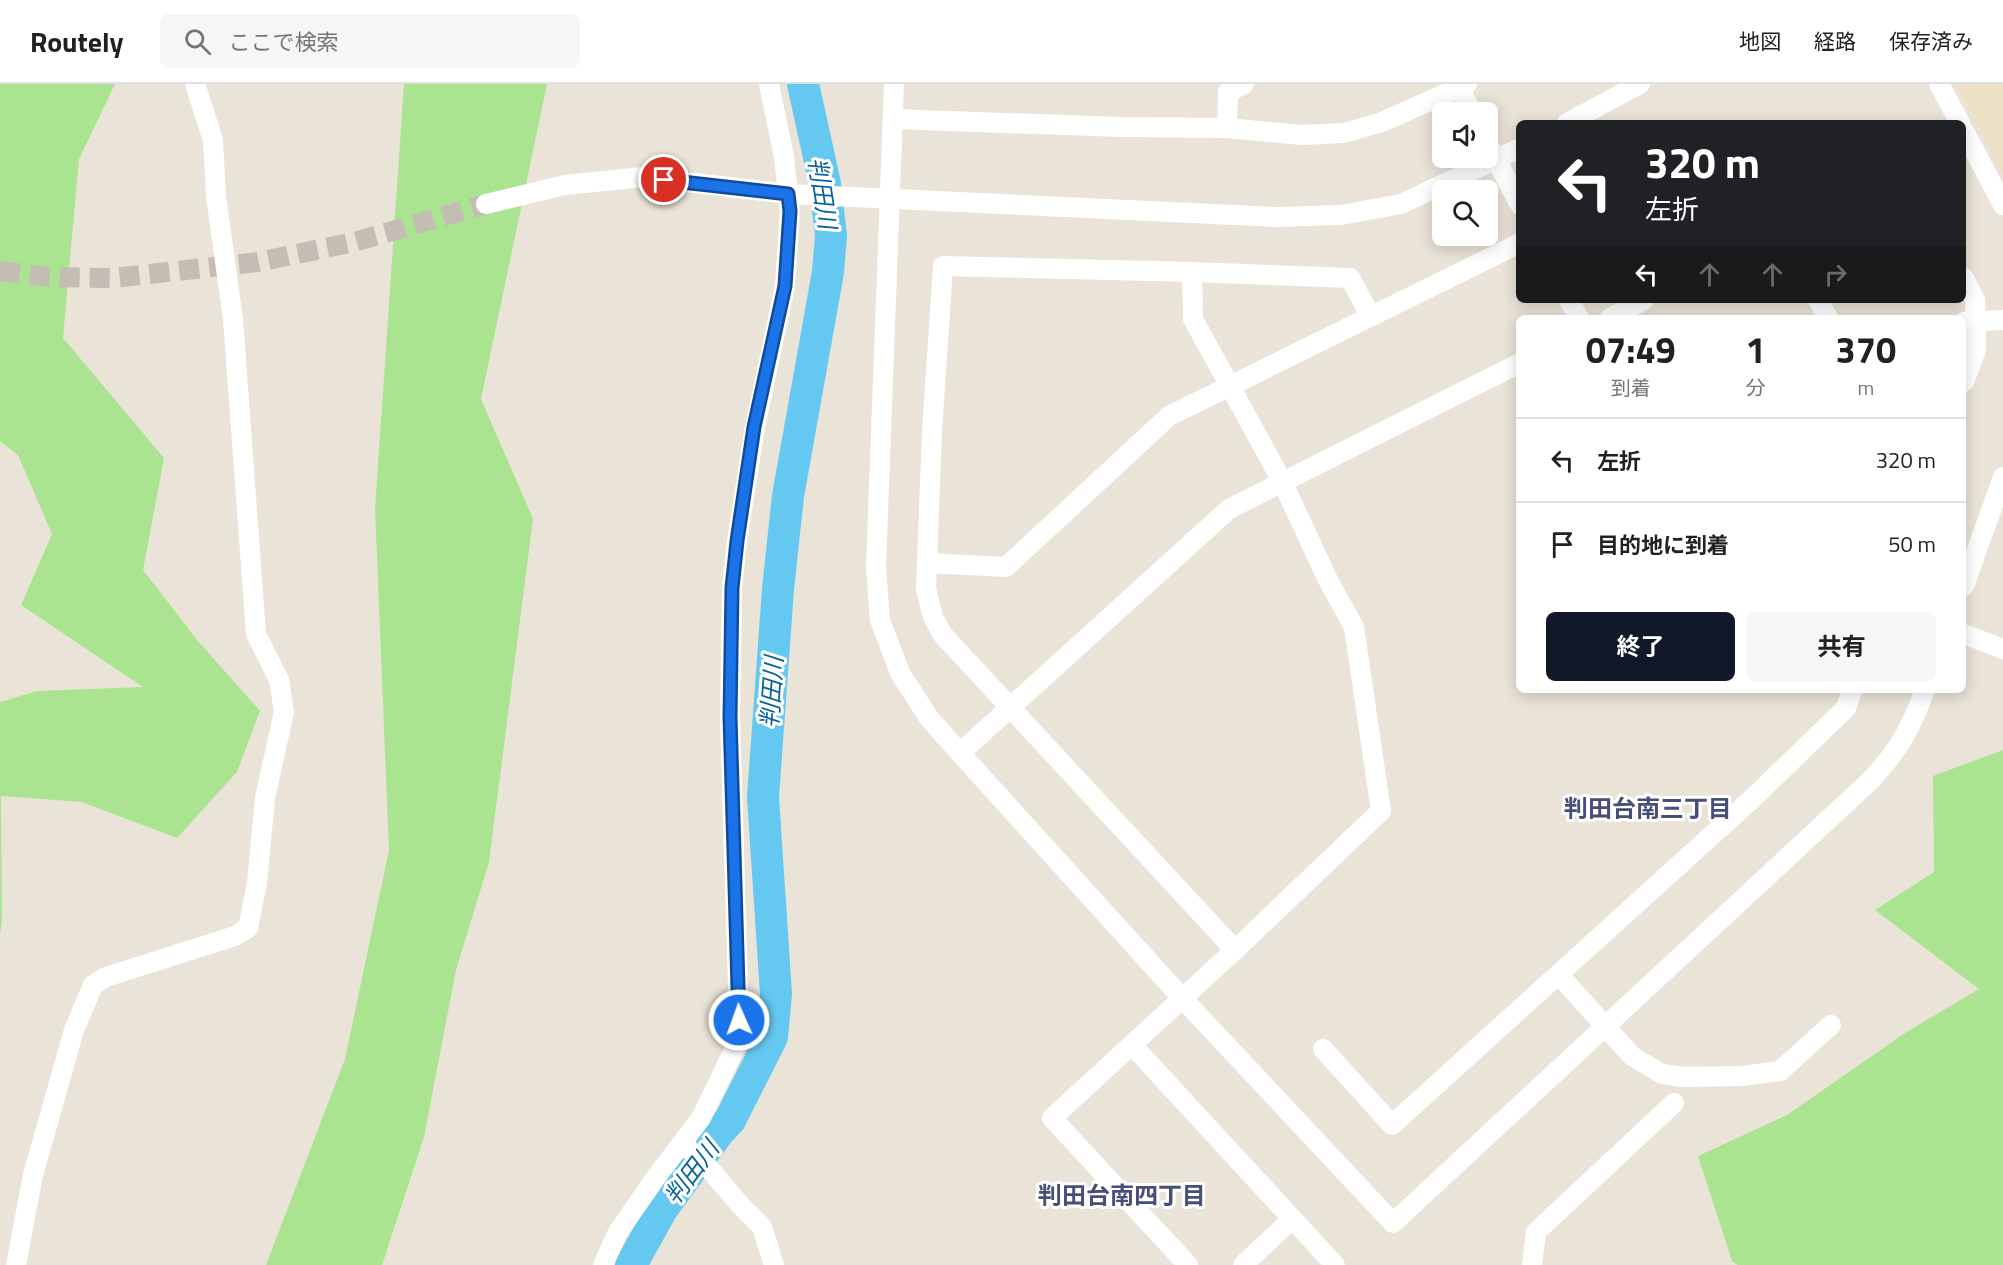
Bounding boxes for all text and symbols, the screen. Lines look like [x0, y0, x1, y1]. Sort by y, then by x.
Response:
search box [160, 14, 580, 68]
text: Routely [30, 20, 124, 63]
icon: search [181, 25, 214, 58]
text: ここで検索 [229, 25, 339, 59]
text: 地図 [1739, 25, 1781, 57]
text: 経路 [1814, 25, 1856, 57]
text: 保存済み [1889, 25, 1973, 57]
map controls [1432, 102, 1498, 246]
button: sound [1432, 102, 1498, 168]
text: 320 m [1645, 130, 1760, 194]
icon: left [1546, 144, 1624, 222]
pin [638, 154, 689, 205]
water label: 判田川 [800, 155, 847, 234]
icon: arrive [647, 163, 680, 196]
button: search [1432, 180, 1498, 246]
text: 左折 [1645, 188, 1699, 229]
icon: left [1630, 258, 1663, 291]
icon: ahead [1693, 258, 1726, 291]
icon: ahead [1756, 258, 1789, 291]
icon: right [1819, 258, 1852, 291]
text: 07:49 [1586, 322, 1676, 377]
text: 1 [1746, 322, 1766, 377]
text: 370 [1836, 322, 1896, 377]
text: 到着 [1611, 372, 1651, 403]
text: 分 [1746, 372, 1766, 403]
text: m [1857, 372, 1874, 403]
text: 320 m [1876, 443, 1936, 477]
icon: left [1546, 444, 1579, 477]
text: 左折 [1597, 444, 1641, 478]
text: 50 m [1888, 527, 1936, 561]
icon: arrive [1546, 528, 1579, 561]
text: 目的地に到着 [1597, 528, 1729, 562]
button: 終了 [1546, 612, 1735, 681]
button: 共有 [1747, 612, 1936, 681]
water label: 判田川 [751, 652, 792, 729]
district label: 判田台南三丁目 [1564, 790, 1732, 826]
position arrow [707, 988, 771, 1052]
water label: 判田川 [655, 1130, 729, 1212]
district label: 判田台南四丁目 [1038, 1177, 1206, 1213]

